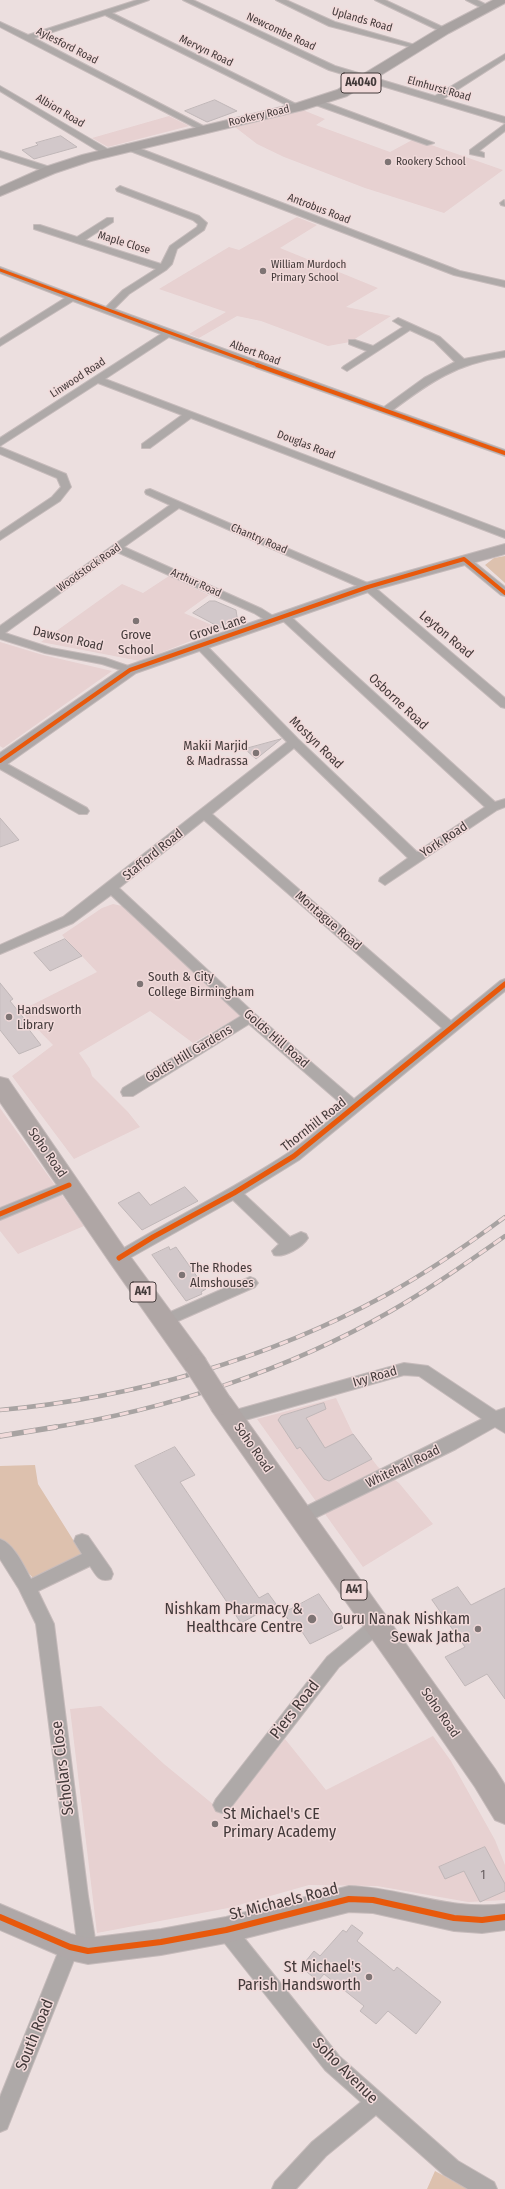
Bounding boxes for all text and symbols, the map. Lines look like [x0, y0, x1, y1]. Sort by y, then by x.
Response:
street label: Uplands Road [330, 5, 394, 35]
street label: Newcombe Road [244, 10, 318, 54]
street label: Aylesford Road [34, 25, 100, 67]
street label: Mervyn Road [177, 32, 235, 70]
road number: A4040 [341, 73, 381, 93]
street label: Elmhurst Road [406, 74, 472, 104]
street label: Albion Road [33, 91, 87, 131]
street label: Rookery Road [227, 103, 291, 129]
place label: Rookery School [396, 155, 466, 169]
marker: Rookery School [383, 157, 393, 167]
street label: Antrobus Road [286, 191, 352, 227]
street label: Maple Close [96, 229, 152, 257]
place label: William Murdoch Primary School [271, 258, 346, 284]
marker: William Murdoch Primary School [258, 266, 268, 276]
street label: Albert Road [228, 338, 282, 368]
street label: Linwood Road [48, 355, 108, 401]
street label: Douglas Road [275, 428, 337, 462]
street label: Chantry Road [229, 521, 289, 557]
street label: Woodstock Road [55, 541, 123, 595]
street label: Arthur Road [169, 566, 223, 600]
street label: Leyton Road [416, 608, 476, 662]
street label: Grove Lane [188, 611, 248, 645]
marker: Grove School [131, 616, 141, 626]
street label: Dawson Road [31, 623, 105, 655]
place label: Grove School [118, 627, 154, 658]
street label: Osborne Road [365, 671, 431, 733]
street label: Mostyn Road [286, 714, 346, 772]
place label: Makii Marjid & Madrassa [183, 738, 248, 769]
marker: Makii Marjid & Madrassa [251, 748, 261, 758]
street label: York Road [417, 819, 471, 861]
street label: Stafford Road [120, 826, 186, 884]
street label: Montague Road [292, 888, 364, 954]
place label: South & City College Birmingham [148, 969, 254, 1000]
marker: South & City College Birmingham [135, 979, 145, 989]
place label: Handsworth Library [17, 1002, 82, 1033]
street label: Golds Hill Road [240, 1006, 312, 1072]
marker: Handsworth Library [4, 1012, 14, 1022]
street label: Golds Hill Gardens [143, 1022, 235, 1086]
street label: Thornhill Road [278, 1095, 350, 1155]
street label: Soho Road [24, 1125, 70, 1181]
place label: The Rhodes Almshouses [190, 1260, 254, 1291]
marker: The Rhodes Almshouses [177, 1270, 187, 1280]
road number: A41 [130, 1282, 156, 1302]
street label: Ivy Road [351, 1363, 399, 1391]
street label: Soho Road [230, 1420, 276, 1476]
street label: Whitehall Road [363, 1442, 443, 1492]
road number: A41 [341, 1580, 367, 1600]
place label: Nishkam Pharmacy & Healthcare Centre [164, 1600, 303, 1638]
place label: Guru Nanak Nishkam Sewak Jatha [333, 1610, 470, 1648]
marker: Nishkam Pharmacy & Healthcare Centre [306, 1613, 318, 1625]
marker: Guru Nanak Nishkam Sewak Jatha [473, 1624, 483, 1634]
street label: Piers Road [266, 1677, 324, 1743]
street label: Soho Road [417, 1685, 463, 1741]
street label: Scholars Close [48, 1720, 78, 1816]
place label: St Michael's CE Primary Academy [223, 1805, 336, 1843]
marker: St Michael's CE Primary Academy [210, 1819, 220, 1829]
house number: 1 [480, 1867, 486, 1883]
street label: St Michaels Road [228, 1879, 340, 1925]
place label: St Michael's Parish Handsworth [238, 1958, 361, 1996]
marker: St Michael's Parish Handsworth [364, 1972, 374, 1982]
street label: South Road [12, 1996, 58, 2074]
street label: Soho Avenue [308, 2034, 382, 2108]

